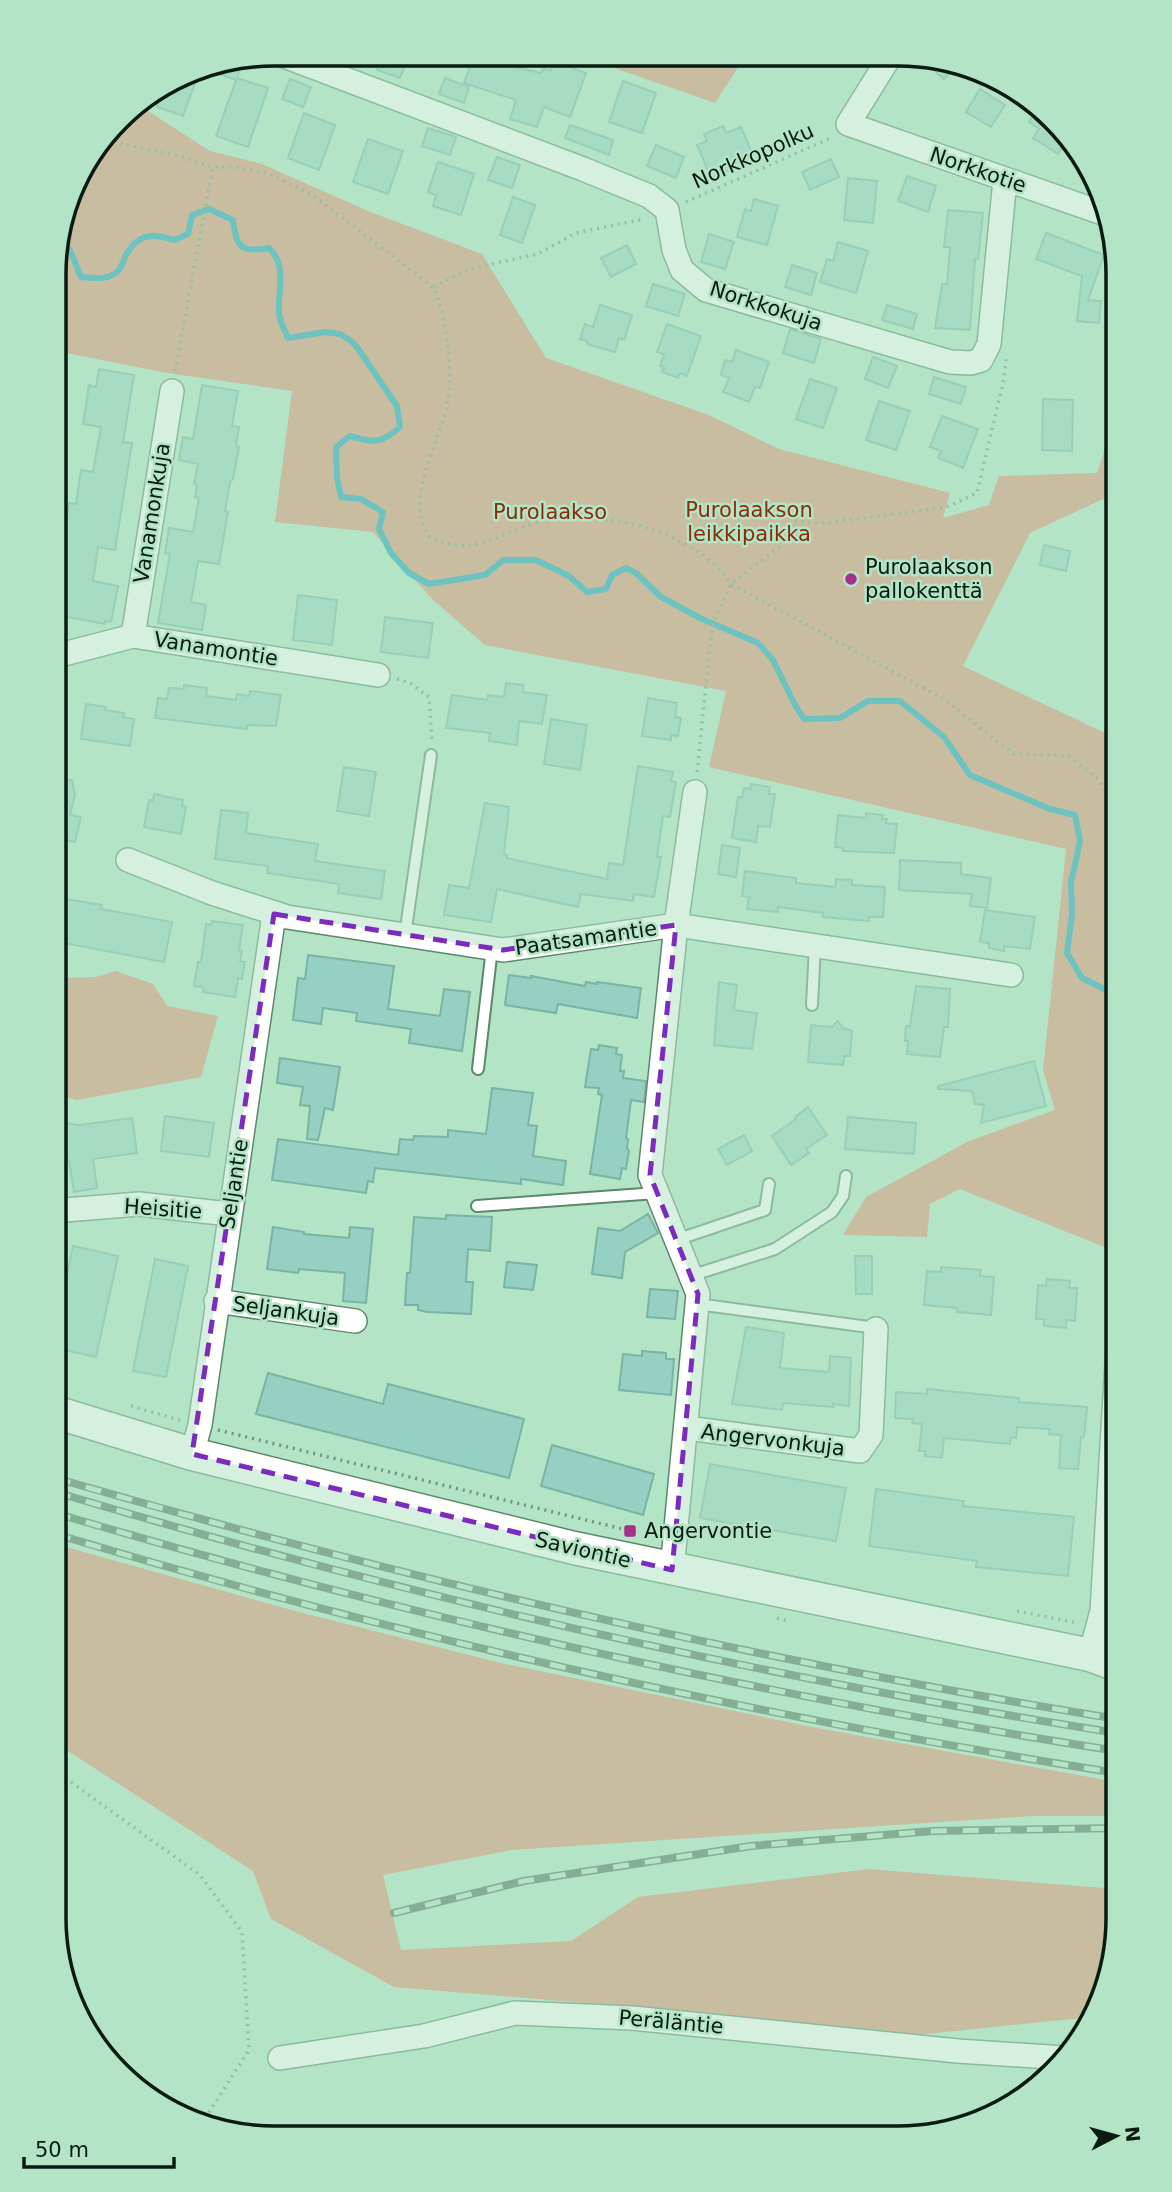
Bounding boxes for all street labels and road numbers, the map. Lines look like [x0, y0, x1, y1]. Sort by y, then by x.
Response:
street label: Norkkopolku [689, 119, 817, 193]
street label: Norkkotie [927, 142, 1029, 198]
street label: Norkkokuja [707, 276, 825, 336]
street label: Vanamonkuja [129, 441, 175, 585]
street label: Vanamontie [152, 627, 280, 671]
street label: Paatsamantie [513, 916, 659, 960]
street label: Seljantie [215, 1137, 253, 1231]
street label: Heisitie [123, 1194, 203, 1224]
street label: Seljankuja [231, 1292, 341, 1330]
street label: Angervonkuja [700, 1419, 846, 1461]
street label: Saviontie [533, 1527, 633, 1573]
street label: Peräläntie [617, 2005, 725, 2039]

